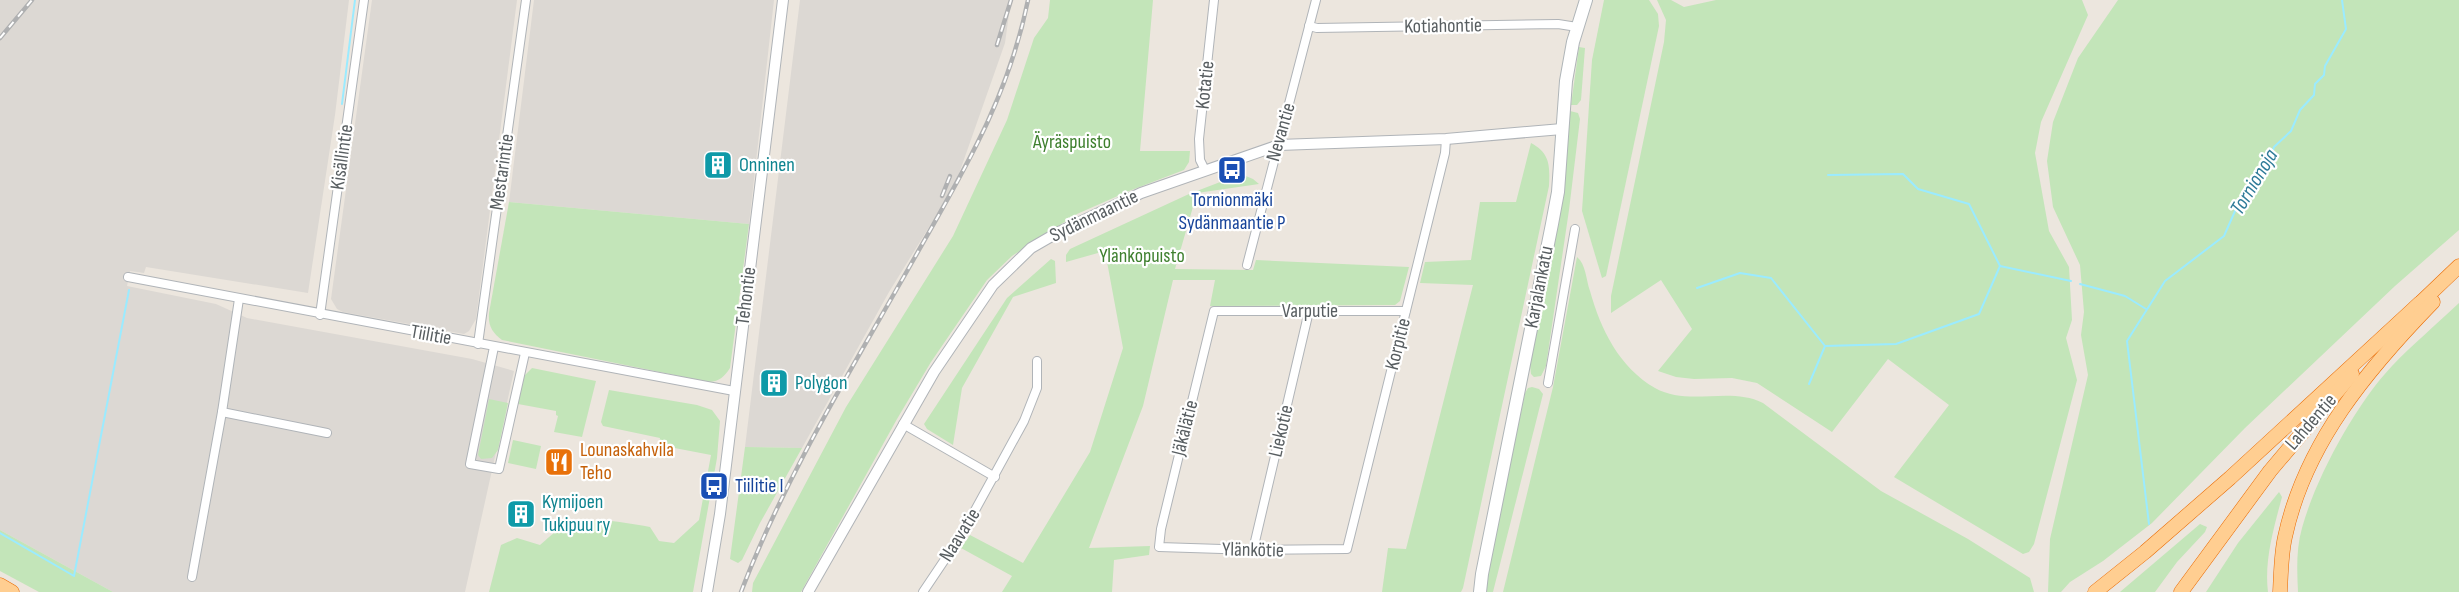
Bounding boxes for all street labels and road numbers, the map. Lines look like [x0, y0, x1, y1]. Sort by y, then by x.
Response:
street label: Kotiahontie [1404, 13, 1482, 39]
street label: Kotatie [1191, 60, 1219, 110]
street label: Nevantie [1261, 100, 1301, 164]
street label: Kisällintie [326, 123, 358, 191]
street label: Mestarintie [485, 132, 519, 212]
street label: Sydänmaantie [1046, 184, 1142, 248]
street label: Karjalankatu [1519, 244, 1559, 330]
street label: Tehontie [731, 266, 761, 326]
street label: Varputie [1282, 299, 1338, 323]
street label: Korpitie [1380, 316, 1416, 372]
street label: Tiilitie [409, 320, 453, 350]
street label: Lahdentie [2280, 389, 2342, 455]
street label: Jäkälätie [1166, 398, 1203, 459]
street label: Liekotie [1263, 403, 1299, 459]
street label: Naavatie [934, 504, 986, 566]
street label: Ylänkötie [1222, 537, 1284, 563]

